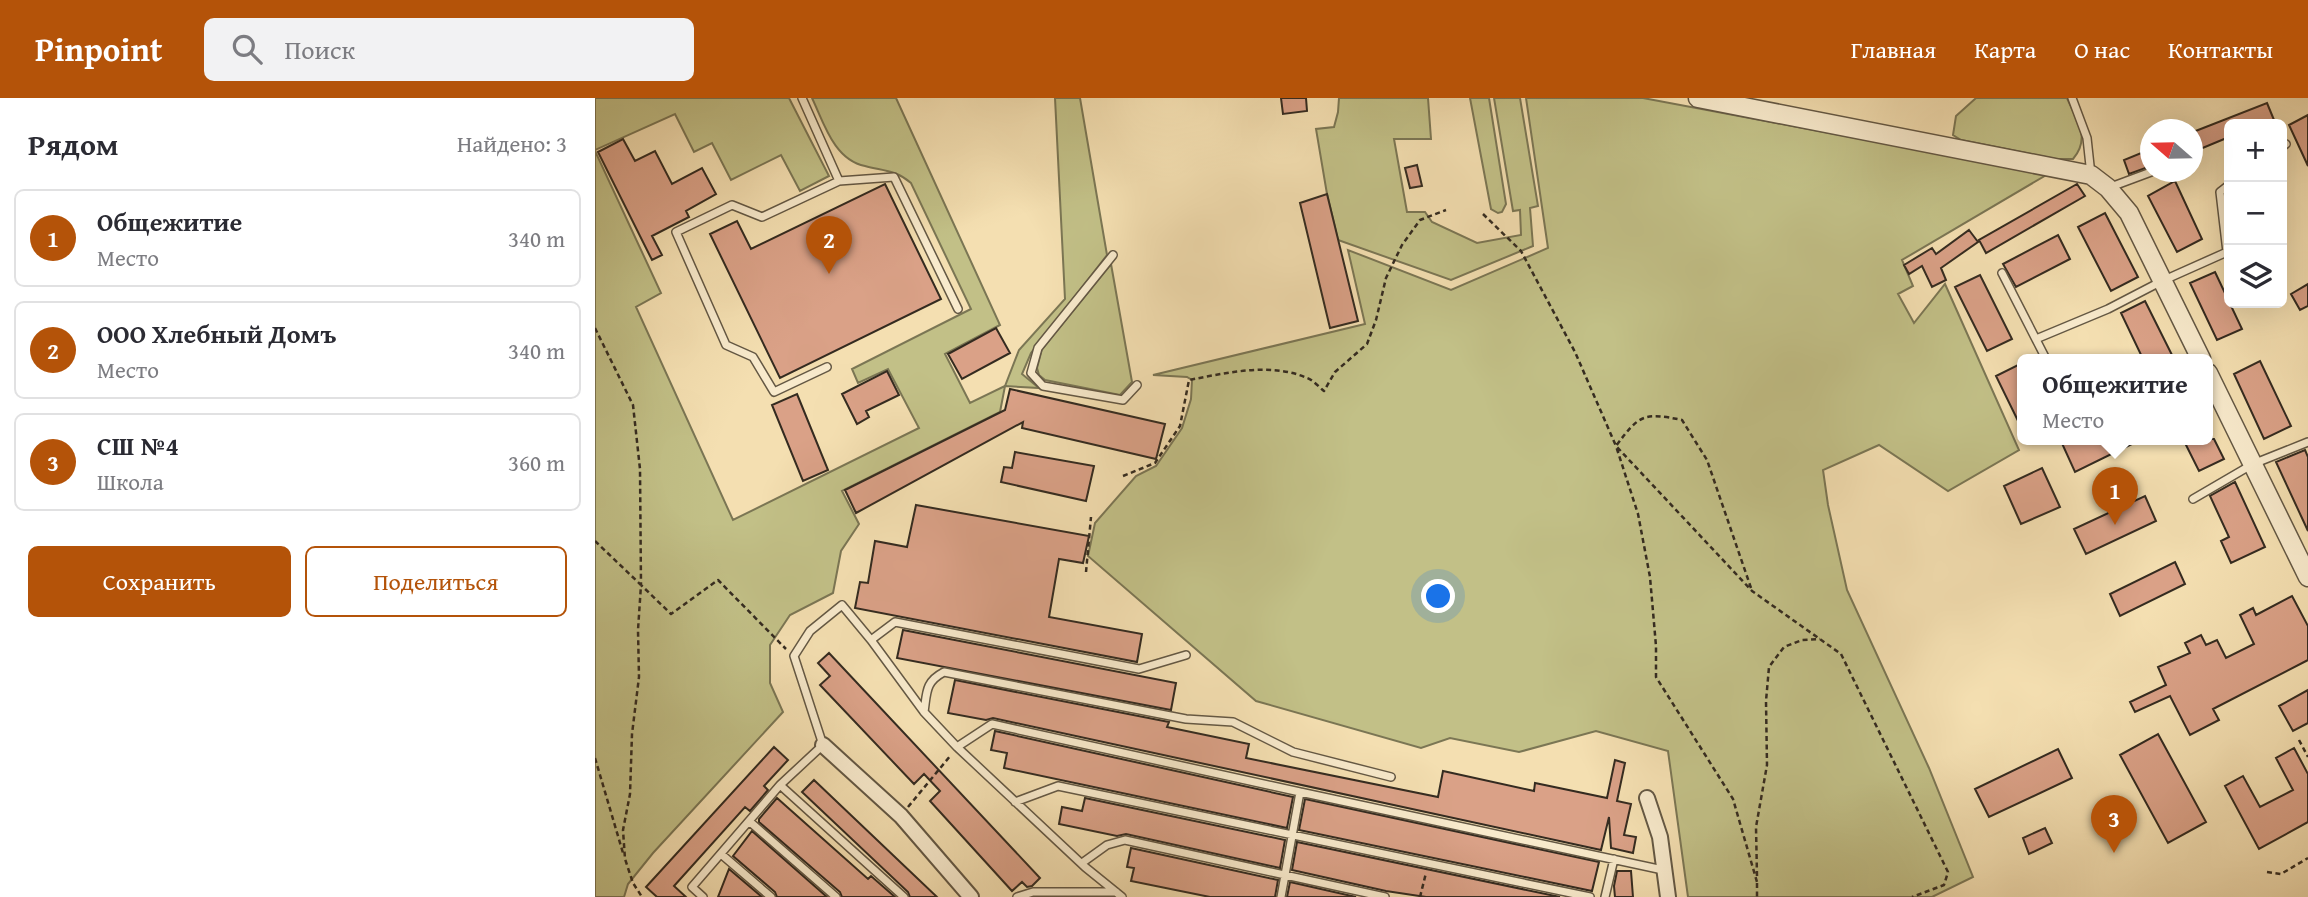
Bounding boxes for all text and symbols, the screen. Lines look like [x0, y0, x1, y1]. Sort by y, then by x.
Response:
search box [204, 18, 694, 81]
text: Pinpoint [35, 25, 162, 73]
icon: search [228, 30, 266, 68]
text: Поиск [284, 30, 355, 69]
text: Главная [1851, 32, 1936, 67]
text: Карта [1974, 32, 2036, 67]
text: О нас [2074, 32, 2130, 67]
text: Контакты [2168, 32, 2273, 67]
north arrow [2140, 119, 2203, 182]
map controls [2224, 119, 2287, 308]
button: + [2224, 119, 2287, 182]
text: Рядом [28, 122, 119, 166]
text: Найдено: 3 [457, 127, 567, 160]
button: − [2224, 182, 2287, 245]
text: Общежитие [97, 202, 242, 241]
pin: 2 [806, 216, 852, 274]
text: 1 [47, 222, 59, 255]
text: 340 m [508, 222, 565, 255]
text: Место [97, 241, 159, 274]
button: layers [2224, 245, 2287, 308]
text: ООО Хлебный Домъ [97, 314, 337, 353]
text: 2 [47, 334, 59, 367]
text: 340 m [508, 334, 565, 367]
text: Место [97, 353, 159, 386]
popup [2017, 354, 2213, 445]
text: Общежитие [2042, 364, 2188, 403]
text: Место [2042, 403, 2104, 436]
text: СШ №4 [97, 426, 179, 465]
text: 3 [47, 446, 59, 479]
text: 360 m [508, 446, 565, 479]
text: Школа [97, 465, 164, 498]
pin: 1 [2092, 467, 2138, 525]
button: Сохранить [28, 546, 291, 617]
button: Поделиться [305, 546, 567, 617]
your location [1421, 579, 1455, 613]
pin: 3 [2091, 795, 2137, 853]

